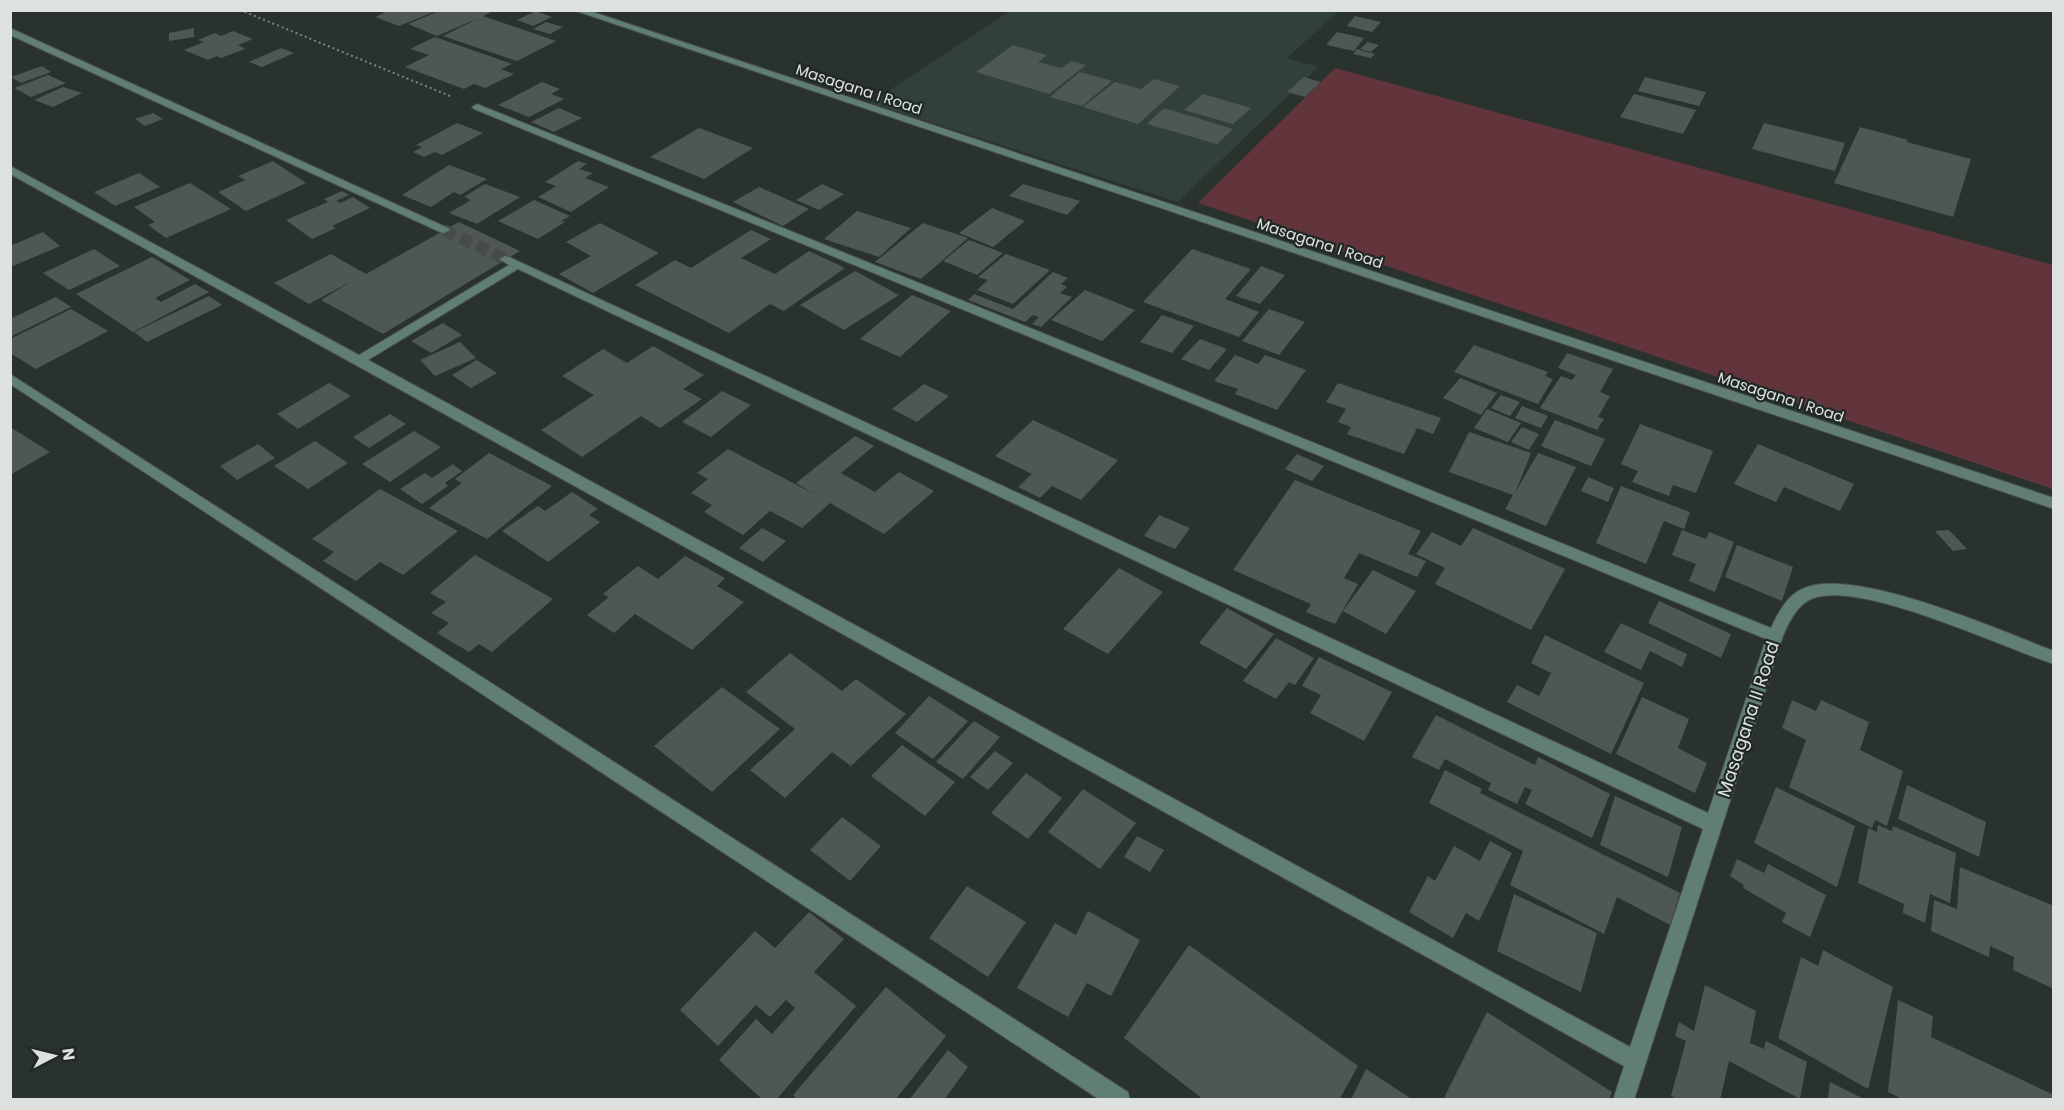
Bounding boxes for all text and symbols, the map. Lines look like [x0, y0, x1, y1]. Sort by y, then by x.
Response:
street label: Masagana I Road [793, 59, 925, 119]
street label: Masagana I Road [1254, 213, 1386, 273]
street label: Masagana I Road [1715, 367, 1847, 427]
street label: Masagana II Road [1711, 638, 1785, 800]
north arrow [24, 1026, 84, 1086]
text: N [56, 1047, 81, 1062]

